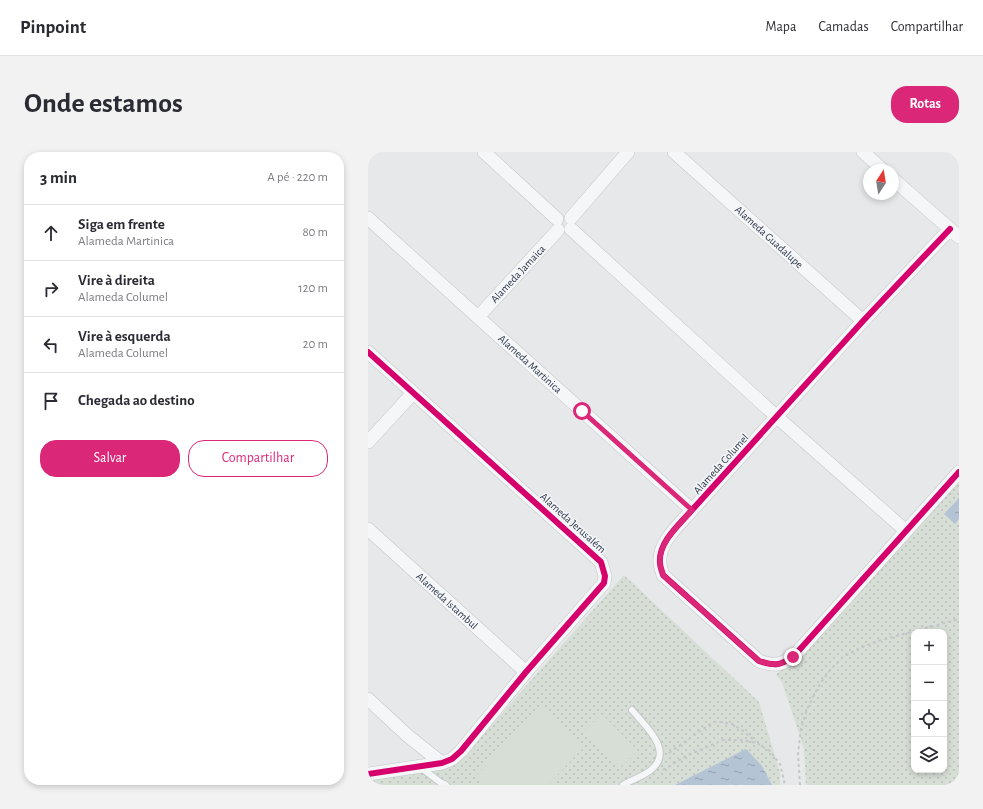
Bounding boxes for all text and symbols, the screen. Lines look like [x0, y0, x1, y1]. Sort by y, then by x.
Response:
text: Pinpoint [20, 18, 86, 37]
text: Mapa [766, 20, 796, 34]
text: Camadas [818, 20, 869, 34]
text: Compartilhar [891, 20, 963, 34]
button: Rotas [891, 86, 959, 123]
text: Onde estamos [24, 90, 183, 118]
north arrow [863, 164, 899, 200]
text: 3 min [40, 169, 77, 186]
text: A pé · 220 m [267, 171, 328, 184]
street label: Alameda Guadalupe [733, 204, 805, 270]
text: Siga em frente [78, 217, 165, 232]
icon: ahead [40, 222, 62, 244]
text: 80 m [302, 226, 328, 239]
text: Alameda Martinica [78, 235, 174, 248]
street label: Alameda Jamaica [489, 243, 547, 305]
text: Vire à direita [78, 273, 155, 288]
icon: right [40, 278, 62, 300]
text: 120 m [298, 282, 328, 295]
text: Alameda Columel [78, 291, 168, 304]
text: Vire à esquerda [78, 329, 171, 344]
street label: Alameda Martinica [496, 333, 564, 395]
icon: left [40, 334, 62, 356]
text: 20 m [303, 338, 328, 351]
text: Alameda Columel [78, 347, 168, 360]
icon: arrive [40, 390, 62, 412]
text: Chegada ao destino [78, 393, 195, 408]
route start [573, 402, 591, 420]
street label: Alameda Columel [691, 432, 751, 496]
button: Salvar [40, 440, 180, 477]
button: Compartilhar [188, 440, 328, 477]
street label: Alameda Jerusalém [538, 491, 608, 555]
street label: Alameda Istambul [414, 571, 480, 631]
map controls [911, 629, 947, 773]
button: + [911, 629, 947, 665]
route end [784, 648, 802, 666]
button: − [911, 665, 947, 701]
button: locate [911, 701, 947, 737]
button: layers [911, 737, 947, 773]

